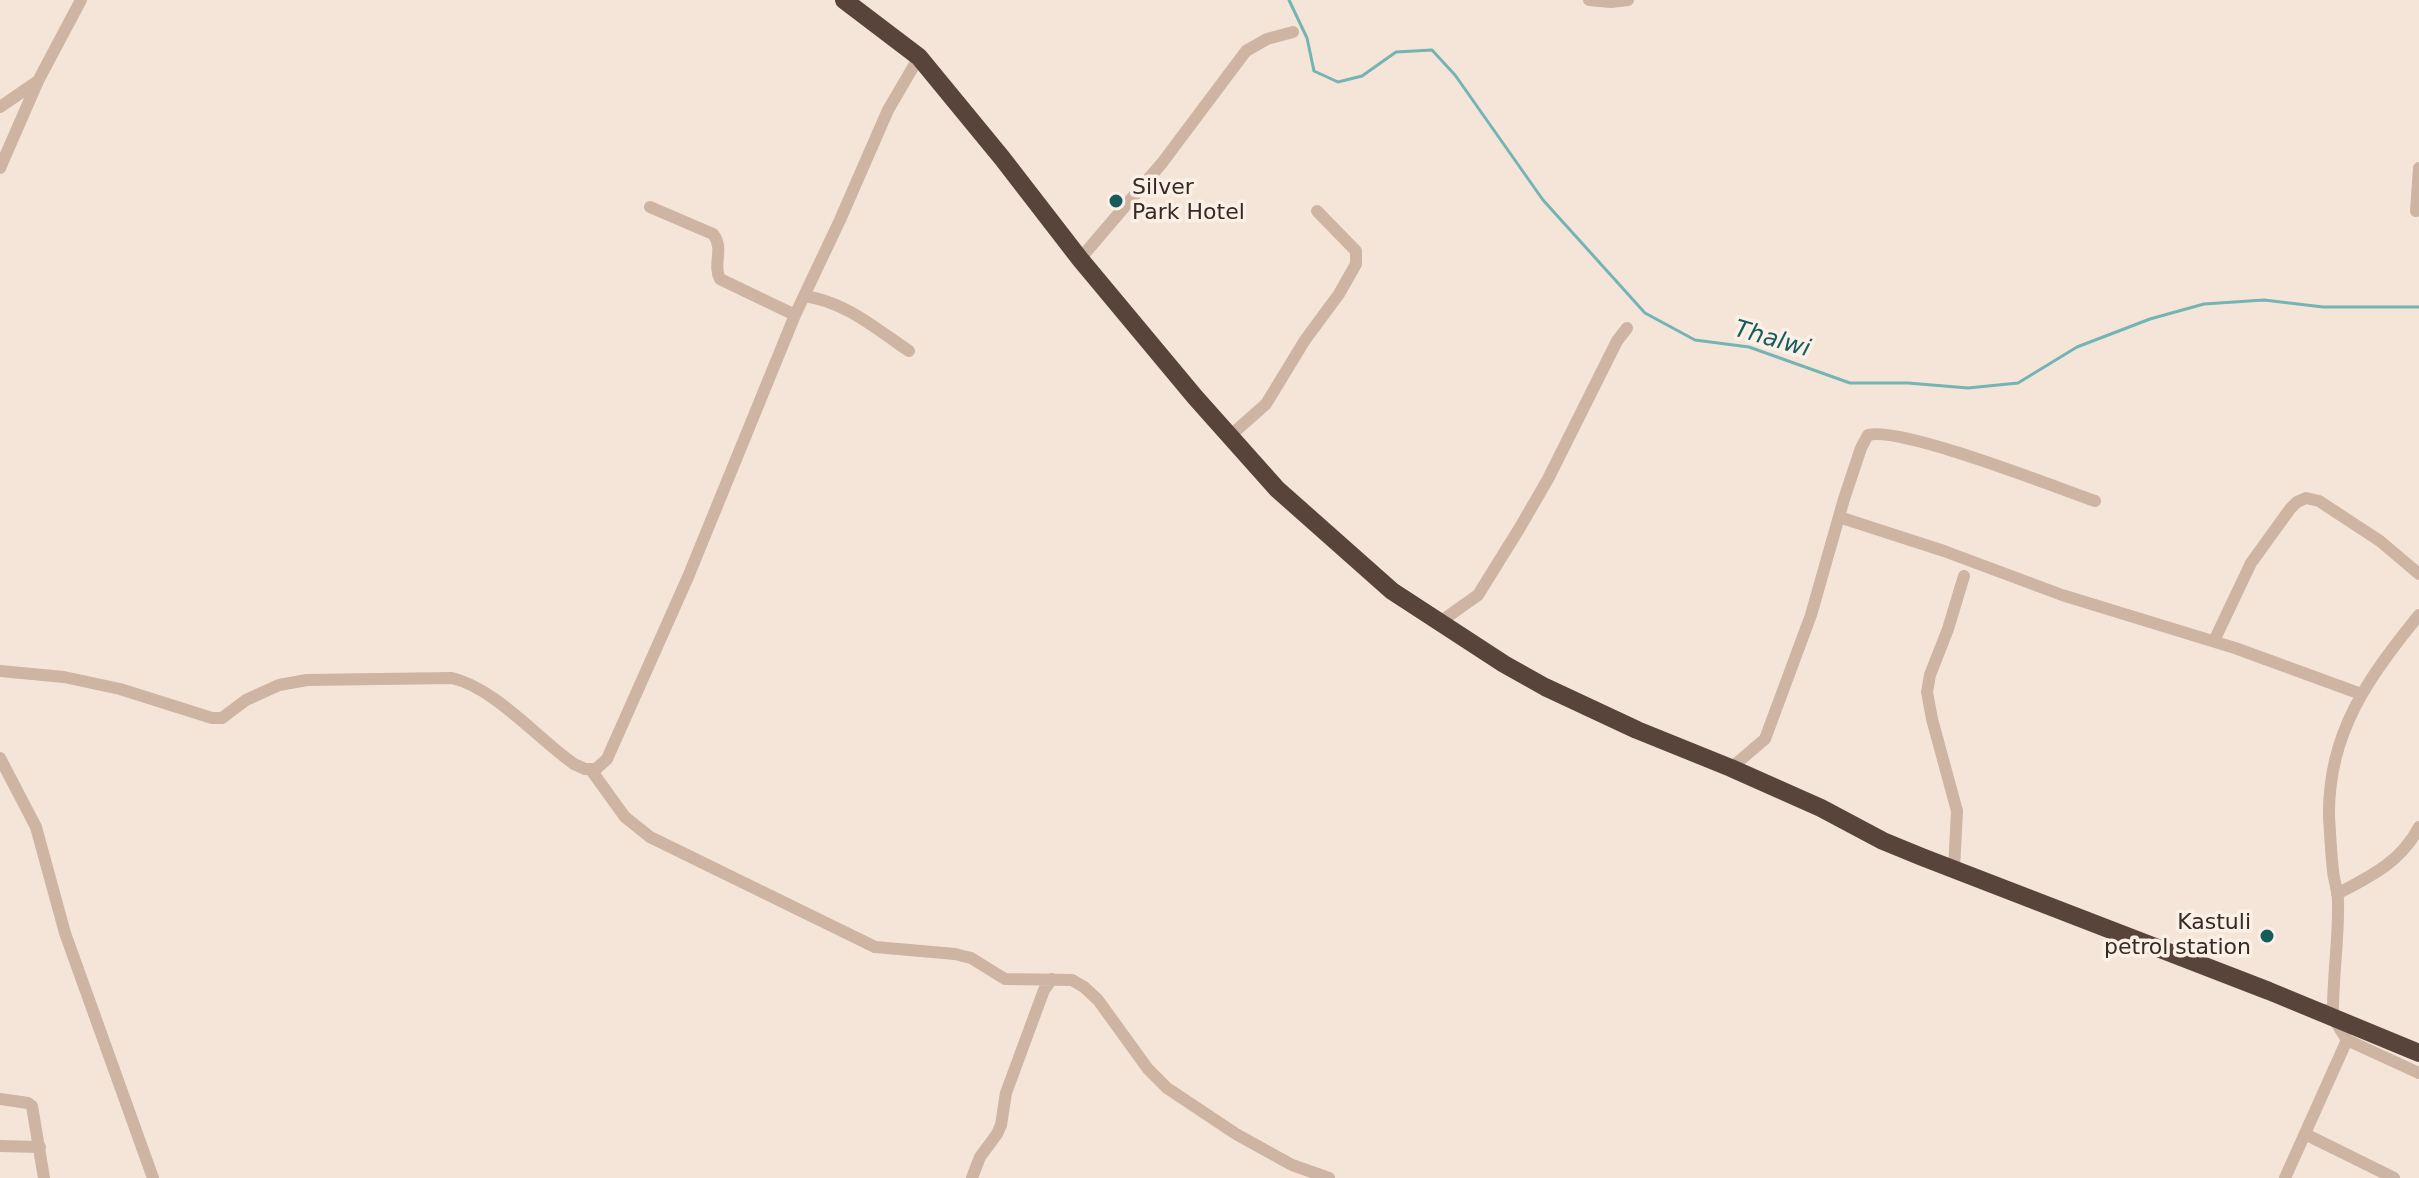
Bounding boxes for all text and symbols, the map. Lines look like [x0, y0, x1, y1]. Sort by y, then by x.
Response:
place label: Silver Park Hotel [1132, 175, 1245, 226]
marker: Silver Park Hotel [1107, 192, 1125, 210]
water label: Thalwi [1731, 315, 1813, 365]
place label: Kastuli petrol station [2104, 910, 2251, 962]
marker: Kastuli petrol station [2258, 927, 2276, 945]

